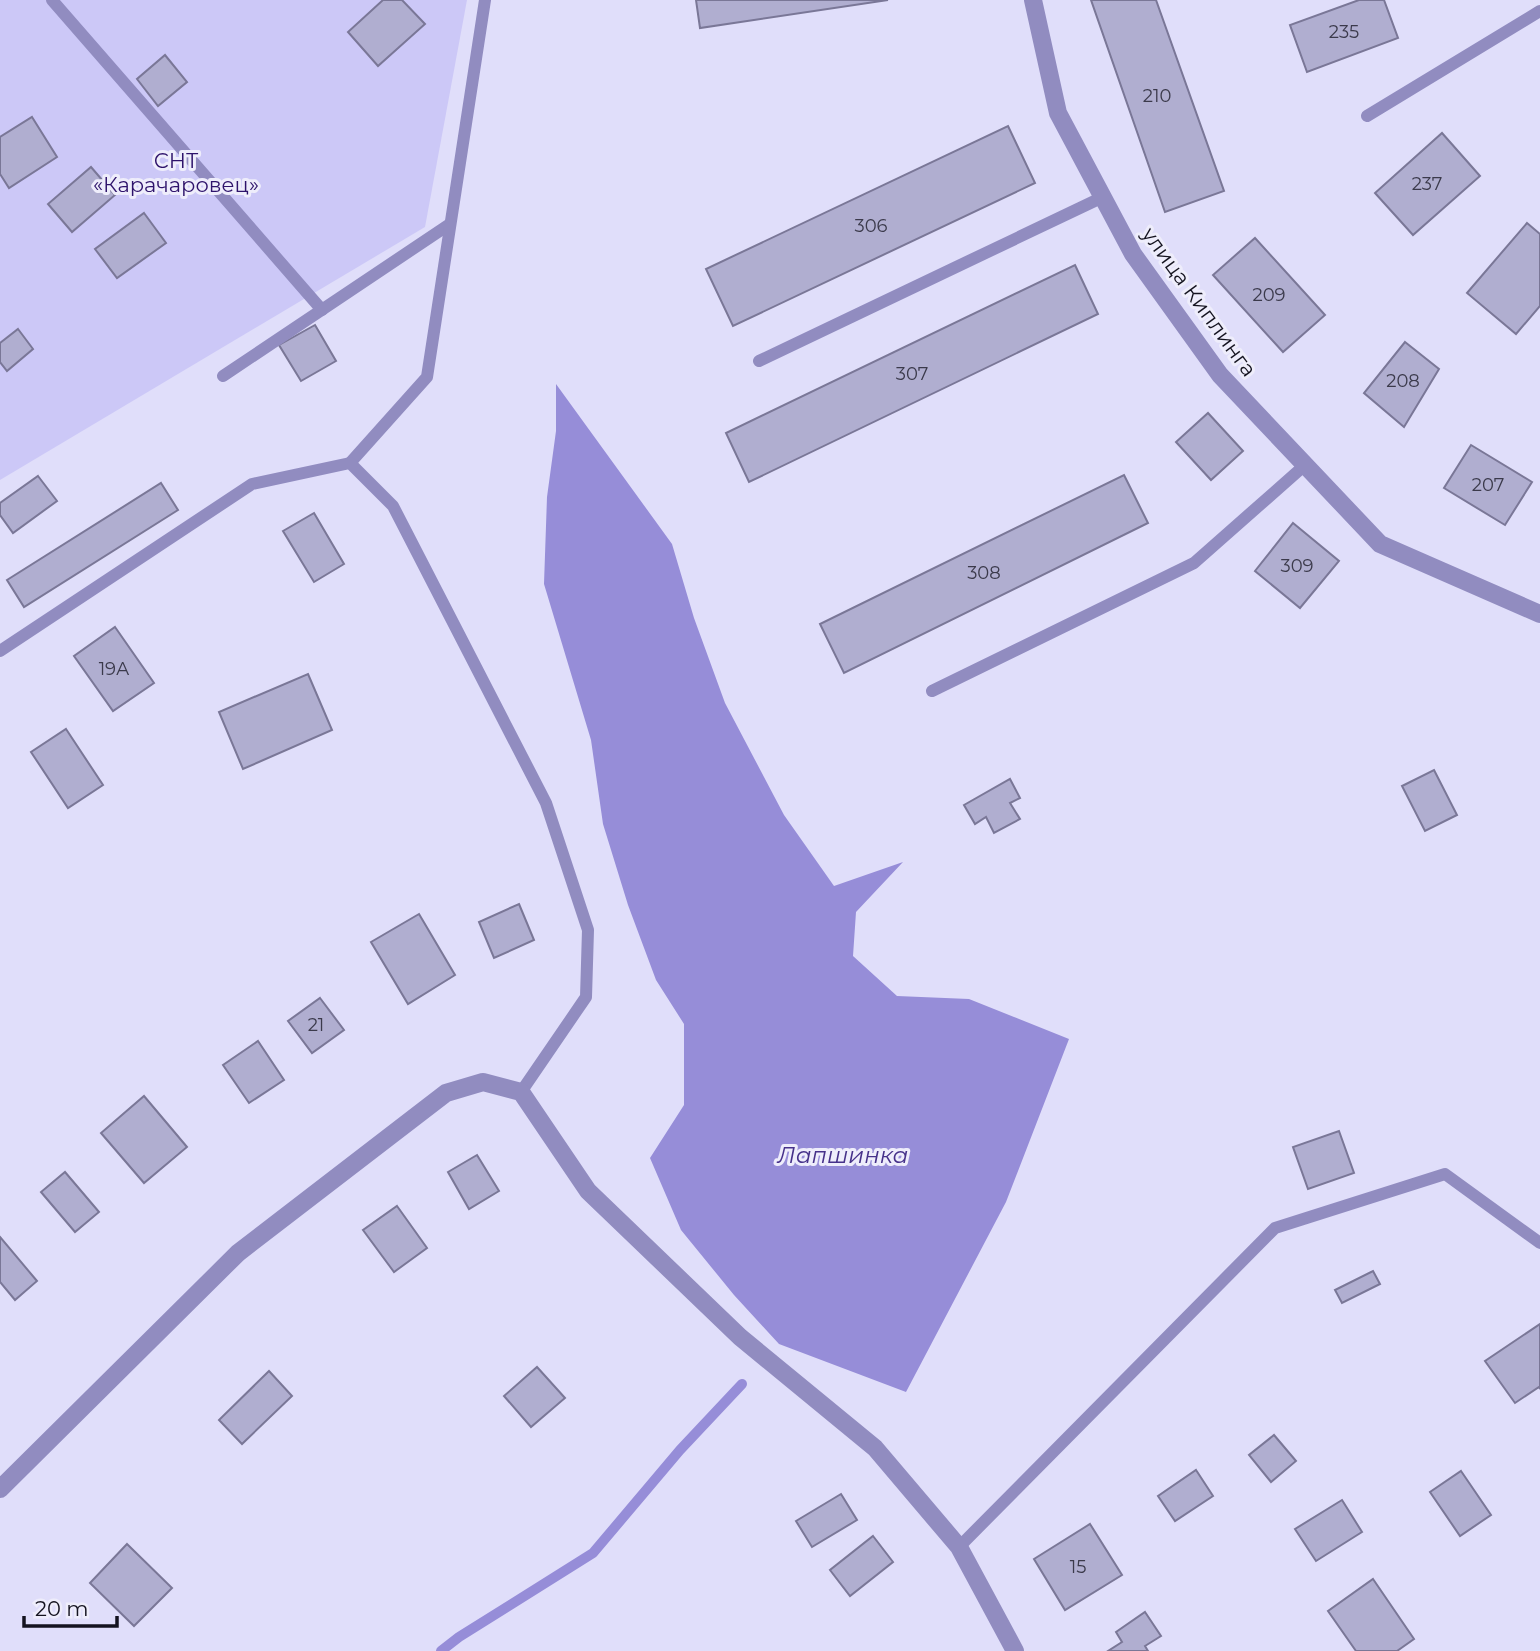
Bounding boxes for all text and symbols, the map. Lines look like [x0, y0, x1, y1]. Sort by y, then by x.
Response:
house number: 235 [1329, 21, 1359, 43]
house number: 210 [1143, 85, 1171, 107]
park label: СНТ «Карачаровец» [93, 148, 259, 197]
house number: 237 [1412, 173, 1442, 195]
house number: 306 [854, 215, 888, 237]
street label: улица Киплинга [1136, 221, 1262, 381]
house number: 209 [1252, 284, 1286, 306]
house number: 307 [896, 363, 928, 385]
house number: 208 [1386, 370, 1420, 392]
house number: 207 [1472, 474, 1504, 496]
house number: 309 [1280, 555, 1314, 577]
house number: 308 [967, 562, 1001, 584]
house number: 19А [99, 658, 130, 680]
house number: 21 [308, 1014, 324, 1036]
water label: Лапшинка [777, 1141, 908, 1169]
house number: 15 [1070, 1556, 1086, 1578]
scale bar [24, 1584, 117, 1628]
text: 20 m [35, 1596, 89, 1621]

